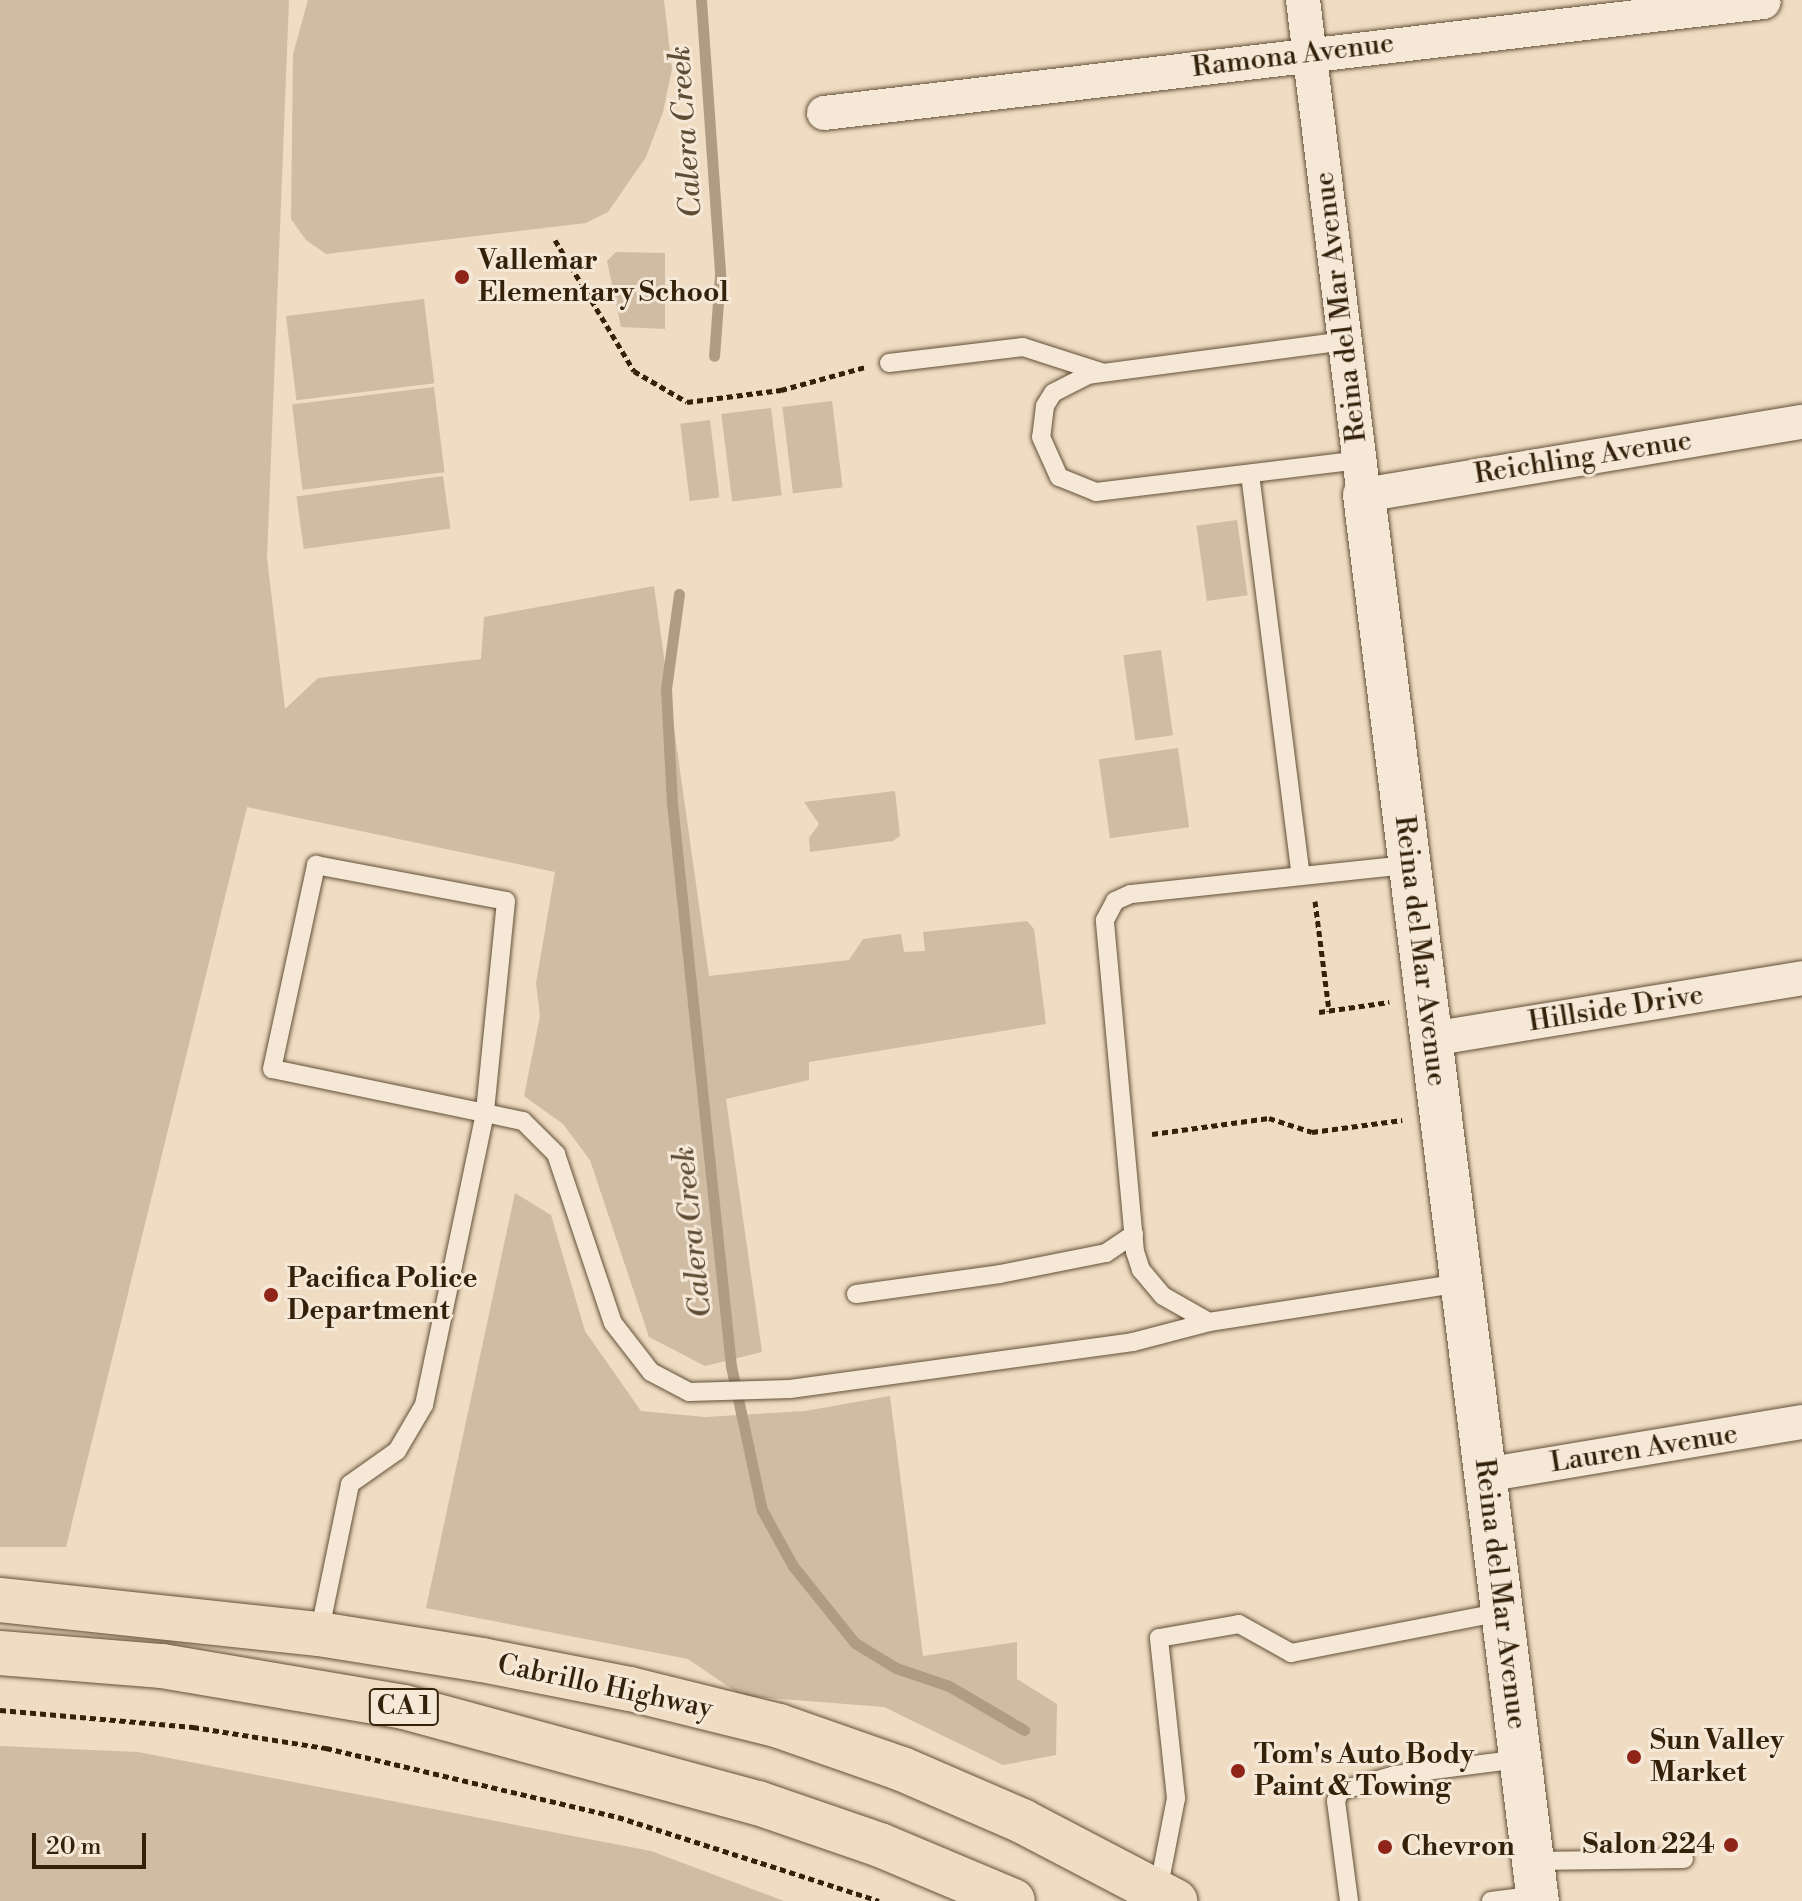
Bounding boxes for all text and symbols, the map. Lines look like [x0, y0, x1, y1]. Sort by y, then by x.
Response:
street label: Ramona Avenue [1190, 27, 1396, 85]
water label: Calera Creek [662, 45, 710, 219]
street label: Reina del Mar Avenue [1308, 170, 1374, 444]
place label: Vallemar Elementary School [478, 244, 729, 310]
marker: Vallemar Elementary School [453, 268, 471, 286]
street label: Reichling Avenue [1472, 424, 1694, 492]
street label: Reina del Mar Avenue [1387, 814, 1453, 1088]
street label: Hillside Drive [1526, 979, 1706, 1039]
water label: Calera Creek [666, 1144, 720, 1320]
place label: Pacifica Police Department [287, 1262, 478, 1328]
marker: Pacifica Police Department [262, 1286, 280, 1304]
street label: Lauren Avenue [1548, 1418, 1740, 1480]
street label: Reina del Mar Avenue [1467, 1457, 1533, 1731]
street label: Cabrillo Highway [494, 1648, 716, 1726]
road number: CA 1 [368, 1685, 440, 1729]
place label: Sun Valley Market [1650, 1724, 1784, 1790]
place label: Tom's Auto Body Paint & Towing [1254, 1738, 1474, 1804]
marker: Sun Valley Market [1625, 1748, 1643, 1766]
marker: Tom's Auto Body Paint & Towing [1229, 1762, 1247, 1780]
scale bar [36, 1817, 150, 1867]
place label: Salon 224 [1583, 1828, 1715, 1862]
place label: Chevron [1401, 1830, 1515, 1864]
text: 20 m [46, 1832, 102, 1862]
marker: Salon 224 [1722, 1836, 1740, 1854]
marker: Chevron [1376, 1838, 1394, 1856]

